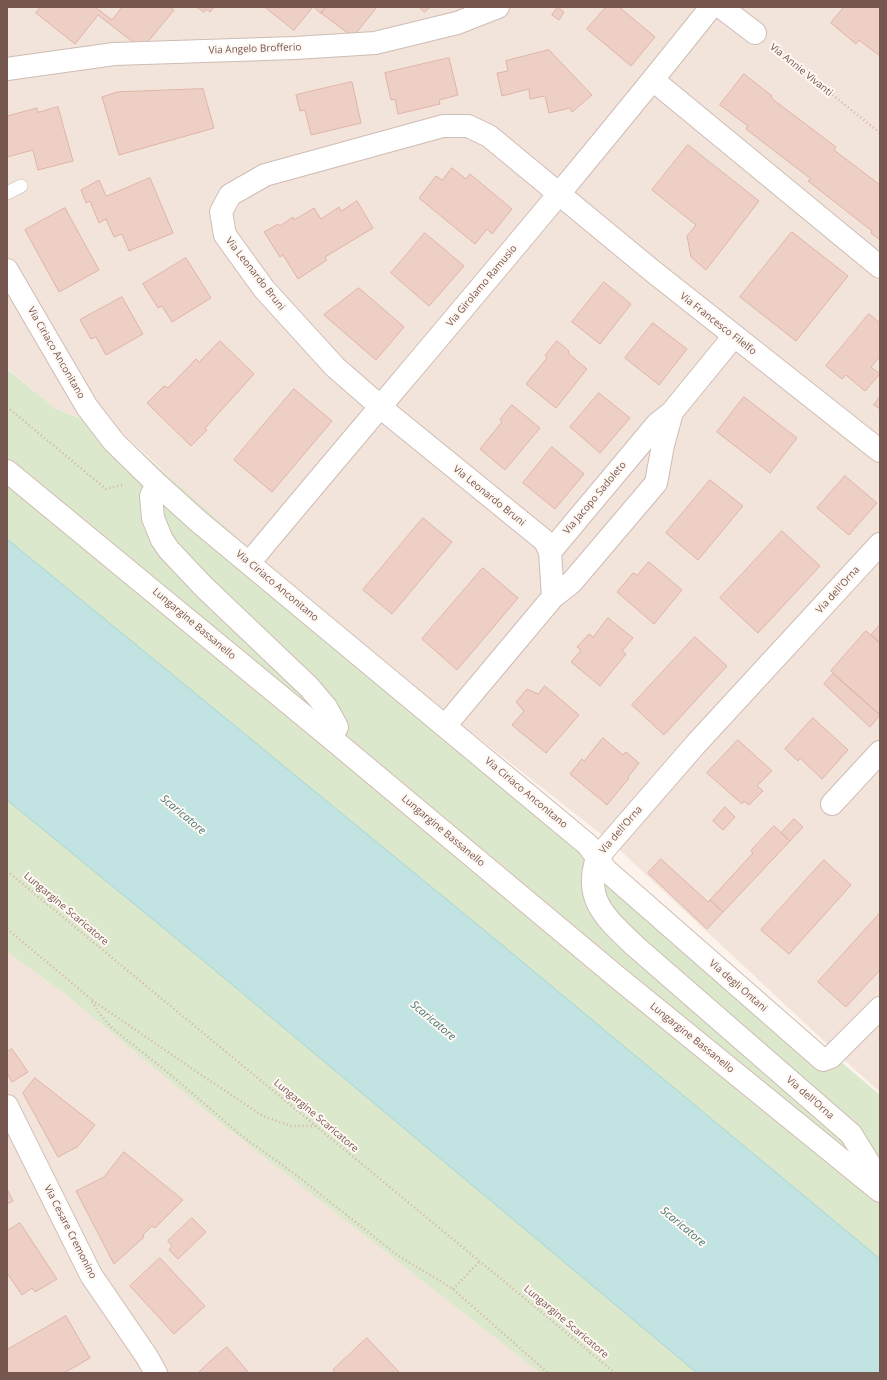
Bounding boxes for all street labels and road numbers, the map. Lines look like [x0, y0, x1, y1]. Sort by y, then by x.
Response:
street label: Via Angelo Brofferio [208, 41, 302, 57]
street label: Via Annie Vivanti [767, 41, 835, 99]
street label: Via Leonardo Bruni [223, 235, 287, 313]
street label: Via Girolamo Ramusio [444, 243, 520, 329]
street label: Via Francesco Filelfo [677, 290, 759, 358]
street label: Via Ciriaco Anconitano [25, 305, 87, 401]
street label: Via Jacopo Sadoleto [561, 459, 629, 537]
street label: Via Leonardo Bruni [451, 463, 527, 529]
street label: Via Ciriaco Anconitano [233, 548, 321, 624]
street label: Via dell'Orna [814, 564, 862, 616]
street label: Lungargine Bassanello [150, 586, 238, 662]
street label: Via Ciriaco Anconitano [482, 755, 570, 831]
street label: Lungargine Bassanello [399, 793, 487, 869]
street label: Via dell'Orna [597, 804, 645, 856]
street label: Lungargine Scaricatore [21, 870, 111, 948]
street label: Via degli Ontani [706, 957, 770, 1015]
street label: Lungargine Bassanello [648, 1000, 736, 1076]
street label: Via dell'Orna [784, 1074, 836, 1122]
street label: Lungargine Scaricatore [271, 1077, 361, 1155]
street label: Via Cesare Cremonino [41, 1183, 99, 1281]
street label: Lungargine Scaricatore [521, 1283, 611, 1361]

